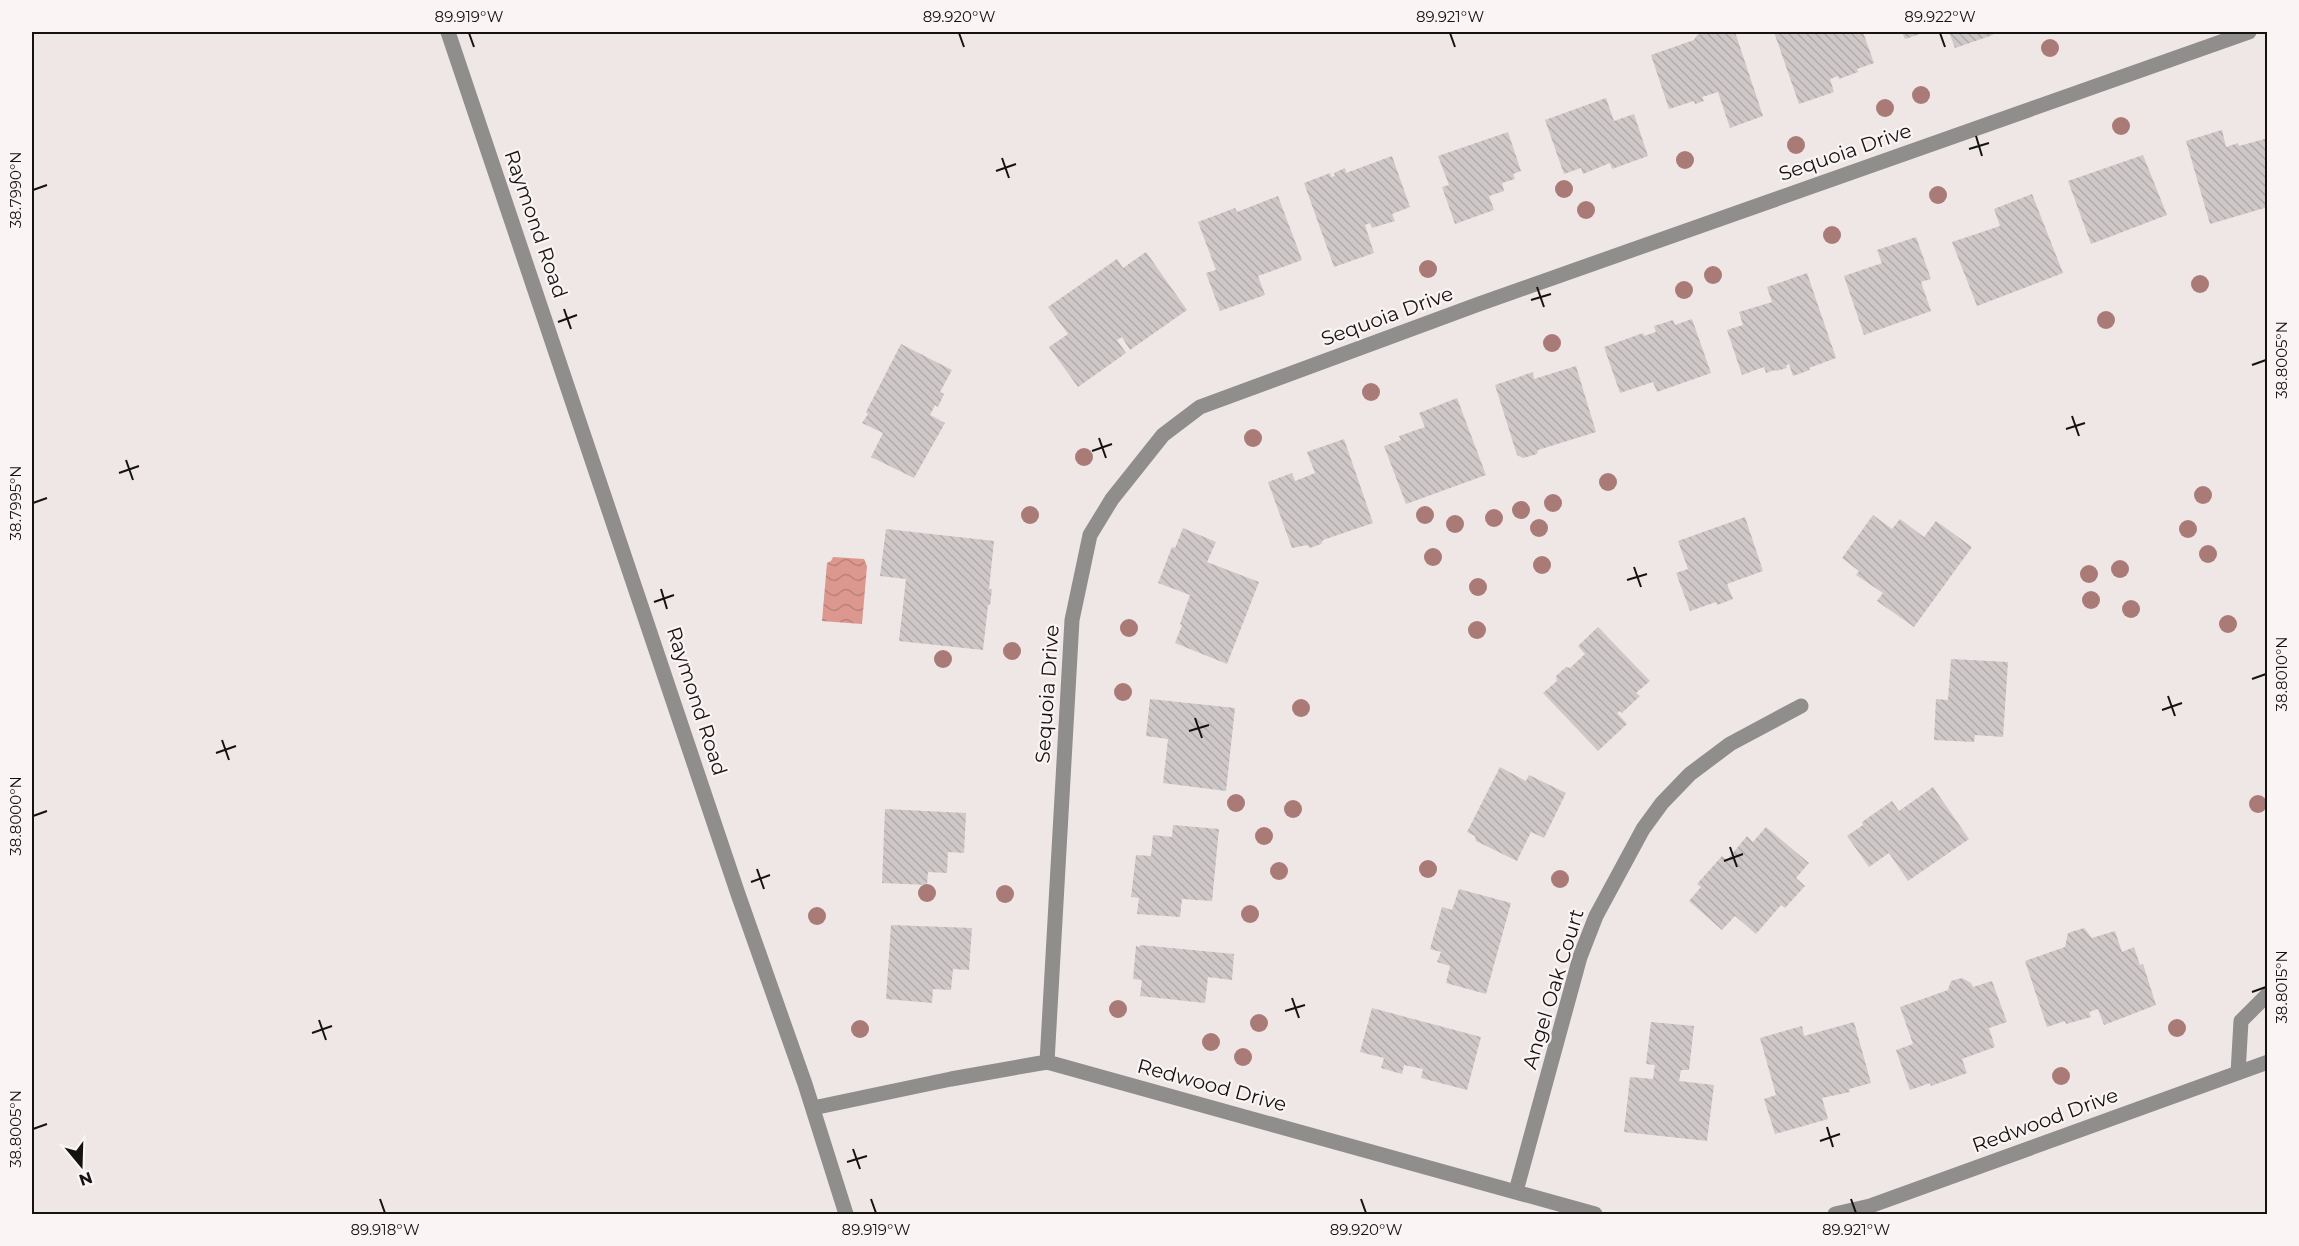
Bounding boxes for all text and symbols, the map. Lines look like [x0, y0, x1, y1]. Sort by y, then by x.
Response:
text: 89.919°W [435, 7, 504, 26]
text: 89.920°W [923, 7, 996, 26]
text: 89.921°W [1416, 7, 1484, 26]
text: 89.922°W [1904, 7, 1976, 26]
street label: Sequoia Drive [1776, 118, 1914, 186]
street label: Raymond Road [499, 147, 573, 301]
text: 38.7990°N [6, 152, 25, 228]
street label: Sequoia Drive [1318, 281, 1456, 351]
text: 38.8005°N [2272, 321, 2291, 399]
text: 38.7995°N [6, 465, 25, 541]
street label: Raymond Road [662, 624, 732, 778]
street label: Sequoia Drive [1030, 624, 1064, 764]
text: 38.8010°N [2272, 637, 2291, 711]
text: 38.8000°N [6, 776, 25, 856]
street label: Angel Oak Court [1517, 906, 1589, 1072]
text: 38.8015°N [2272, 950, 2291, 1024]
street label: Redwood Drive [1135, 1054, 1289, 1116]
street label: Redwood Drive [1969, 1082, 2121, 1158]
text: 38.8005°N [6, 1090, 25, 1168]
north arrow [51, 1135, 111, 1195]
text: N [77, 1168, 95, 1190]
text: 89.918°W [350, 1220, 420, 1239]
text: 89.919°W [842, 1220, 911, 1239]
text: 89.920°W [1330, 1220, 1403, 1239]
text: 89.921°W [1822, 1220, 1890, 1239]

